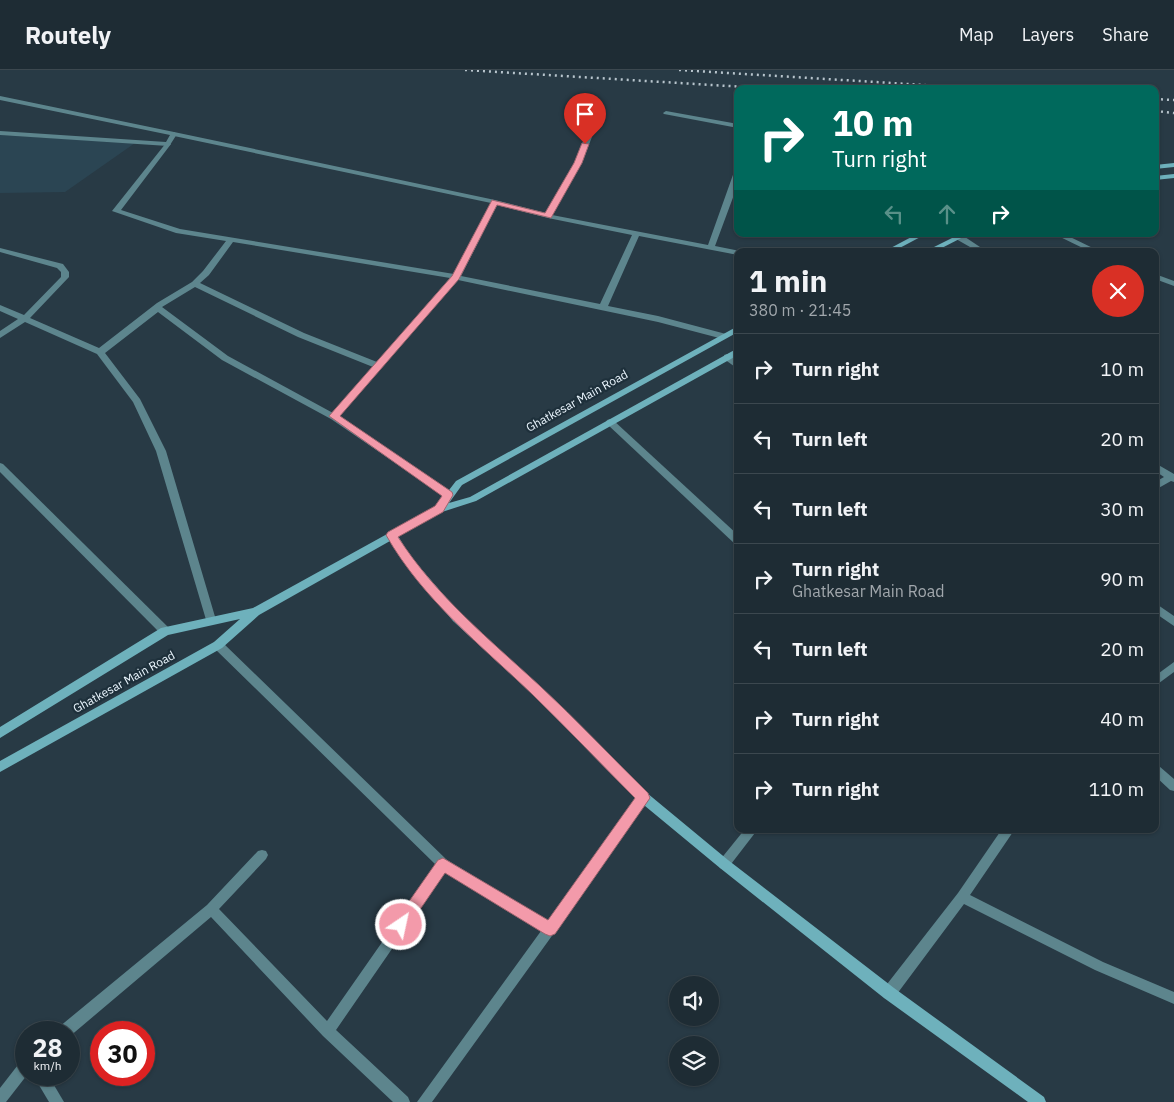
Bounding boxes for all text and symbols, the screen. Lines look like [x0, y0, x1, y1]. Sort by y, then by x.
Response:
text: Routely [25, 19, 111, 51]
text: Map [959, 23, 994, 46]
text: Layers [1022, 23, 1074, 46]
text: Share [1102, 23, 1149, 46]
pin [564, 93, 606, 144]
icon: arrive [571, 100, 599, 128]
text: 10 m [832, 100, 914, 146]
icon: right [749, 105, 814, 170]
text: Turn right [832, 144, 927, 173]
icon: left [880, 200, 908, 228]
icon: ahead [933, 200, 961, 228]
icon: right [986, 200, 1014, 228]
text: 1 min [749, 261, 827, 300]
button: close [1092, 265, 1144, 317]
text: 380 m · 21:45 [749, 300, 851, 320]
icon: right [749, 355, 777, 383]
text: Turn right [792, 357, 879, 381]
text: 10 m [1100, 357, 1144, 381]
street label: Ghatkesar Main Road [523, 366, 630, 435]
icon: left [749, 425, 777, 453]
text: Turn left [792, 427, 868, 451]
text: 20 m [1100, 427, 1144, 451]
icon: left [749, 495, 777, 523]
text: Turn left [792, 497, 868, 521]
text: 30 m [1100, 497, 1144, 521]
text: Turn right [792, 557, 879, 581]
icon: right [749, 565, 777, 593]
text: 90 m [1100, 567, 1144, 591]
text: Ghatkesar Main Road [792, 581, 944, 601]
icon: left [749, 635, 777, 663]
text: Turn left [792, 637, 868, 661]
text: 20 m [1100, 637, 1144, 661]
street label: Ghatkesar Main Road [70, 647, 177, 716]
icon: right [749, 705, 777, 733]
text: Turn right [792, 707, 879, 731]
text: 40 m [1100, 707, 1144, 731]
icon: right [749, 775, 777, 803]
text: Turn right [792, 777, 879, 801]
text: 110 m [1089, 777, 1144, 801]
position arrow [374, 898, 426, 950]
map controls [669, 976, 719, 1086]
button: sound [669, 976, 719, 1026]
speed limit sign: 30 [90, 1021, 155, 1086]
text: 28 [32, 1031, 63, 1064]
button: layers [669, 1036, 719, 1086]
text: km/h [33, 1058, 62, 1073]

